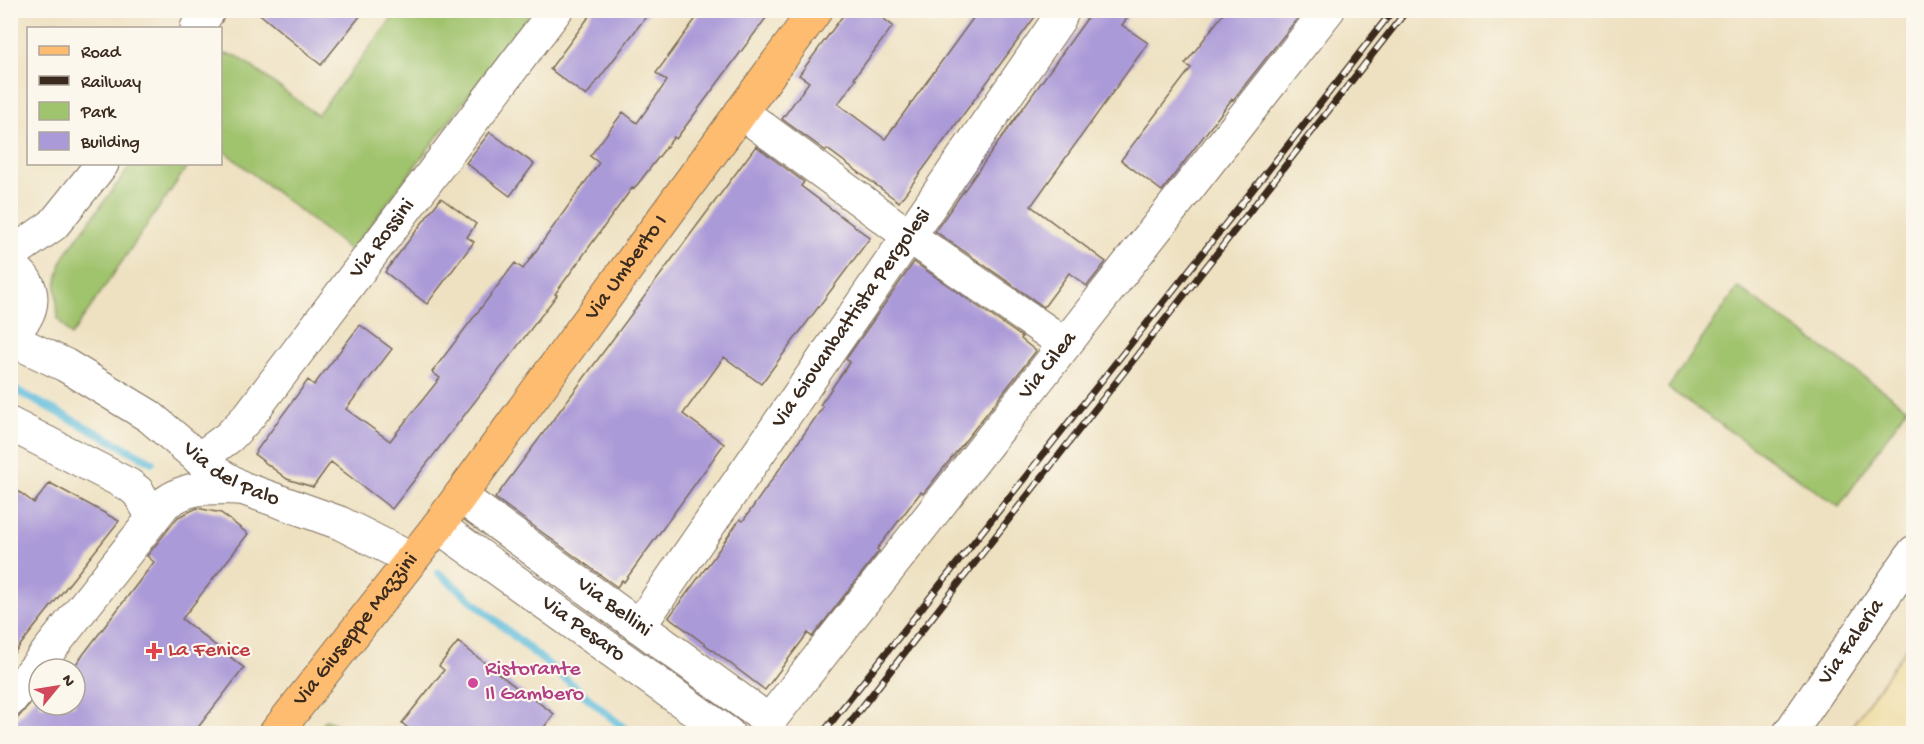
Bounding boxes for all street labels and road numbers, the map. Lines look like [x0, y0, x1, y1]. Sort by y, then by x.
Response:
street label: Via Rossini [344, 194, 421, 285]
street label: Via Giovanbattista Pergolesi [766, 203, 937, 435]
street label: Via Umberto I [579, 210, 674, 327]
street label: Via Cilea [1013, 326, 1084, 406]
street label: Via del Palo [176, 436, 283, 513]
street label: Via Giuseppe Mazzini [288, 548, 425, 713]
street label: Via Bellini [570, 571, 656, 644]
street label: Via Pesaro [535, 590, 630, 669]
street label: Via Faleria [1813, 594, 1891, 691]

